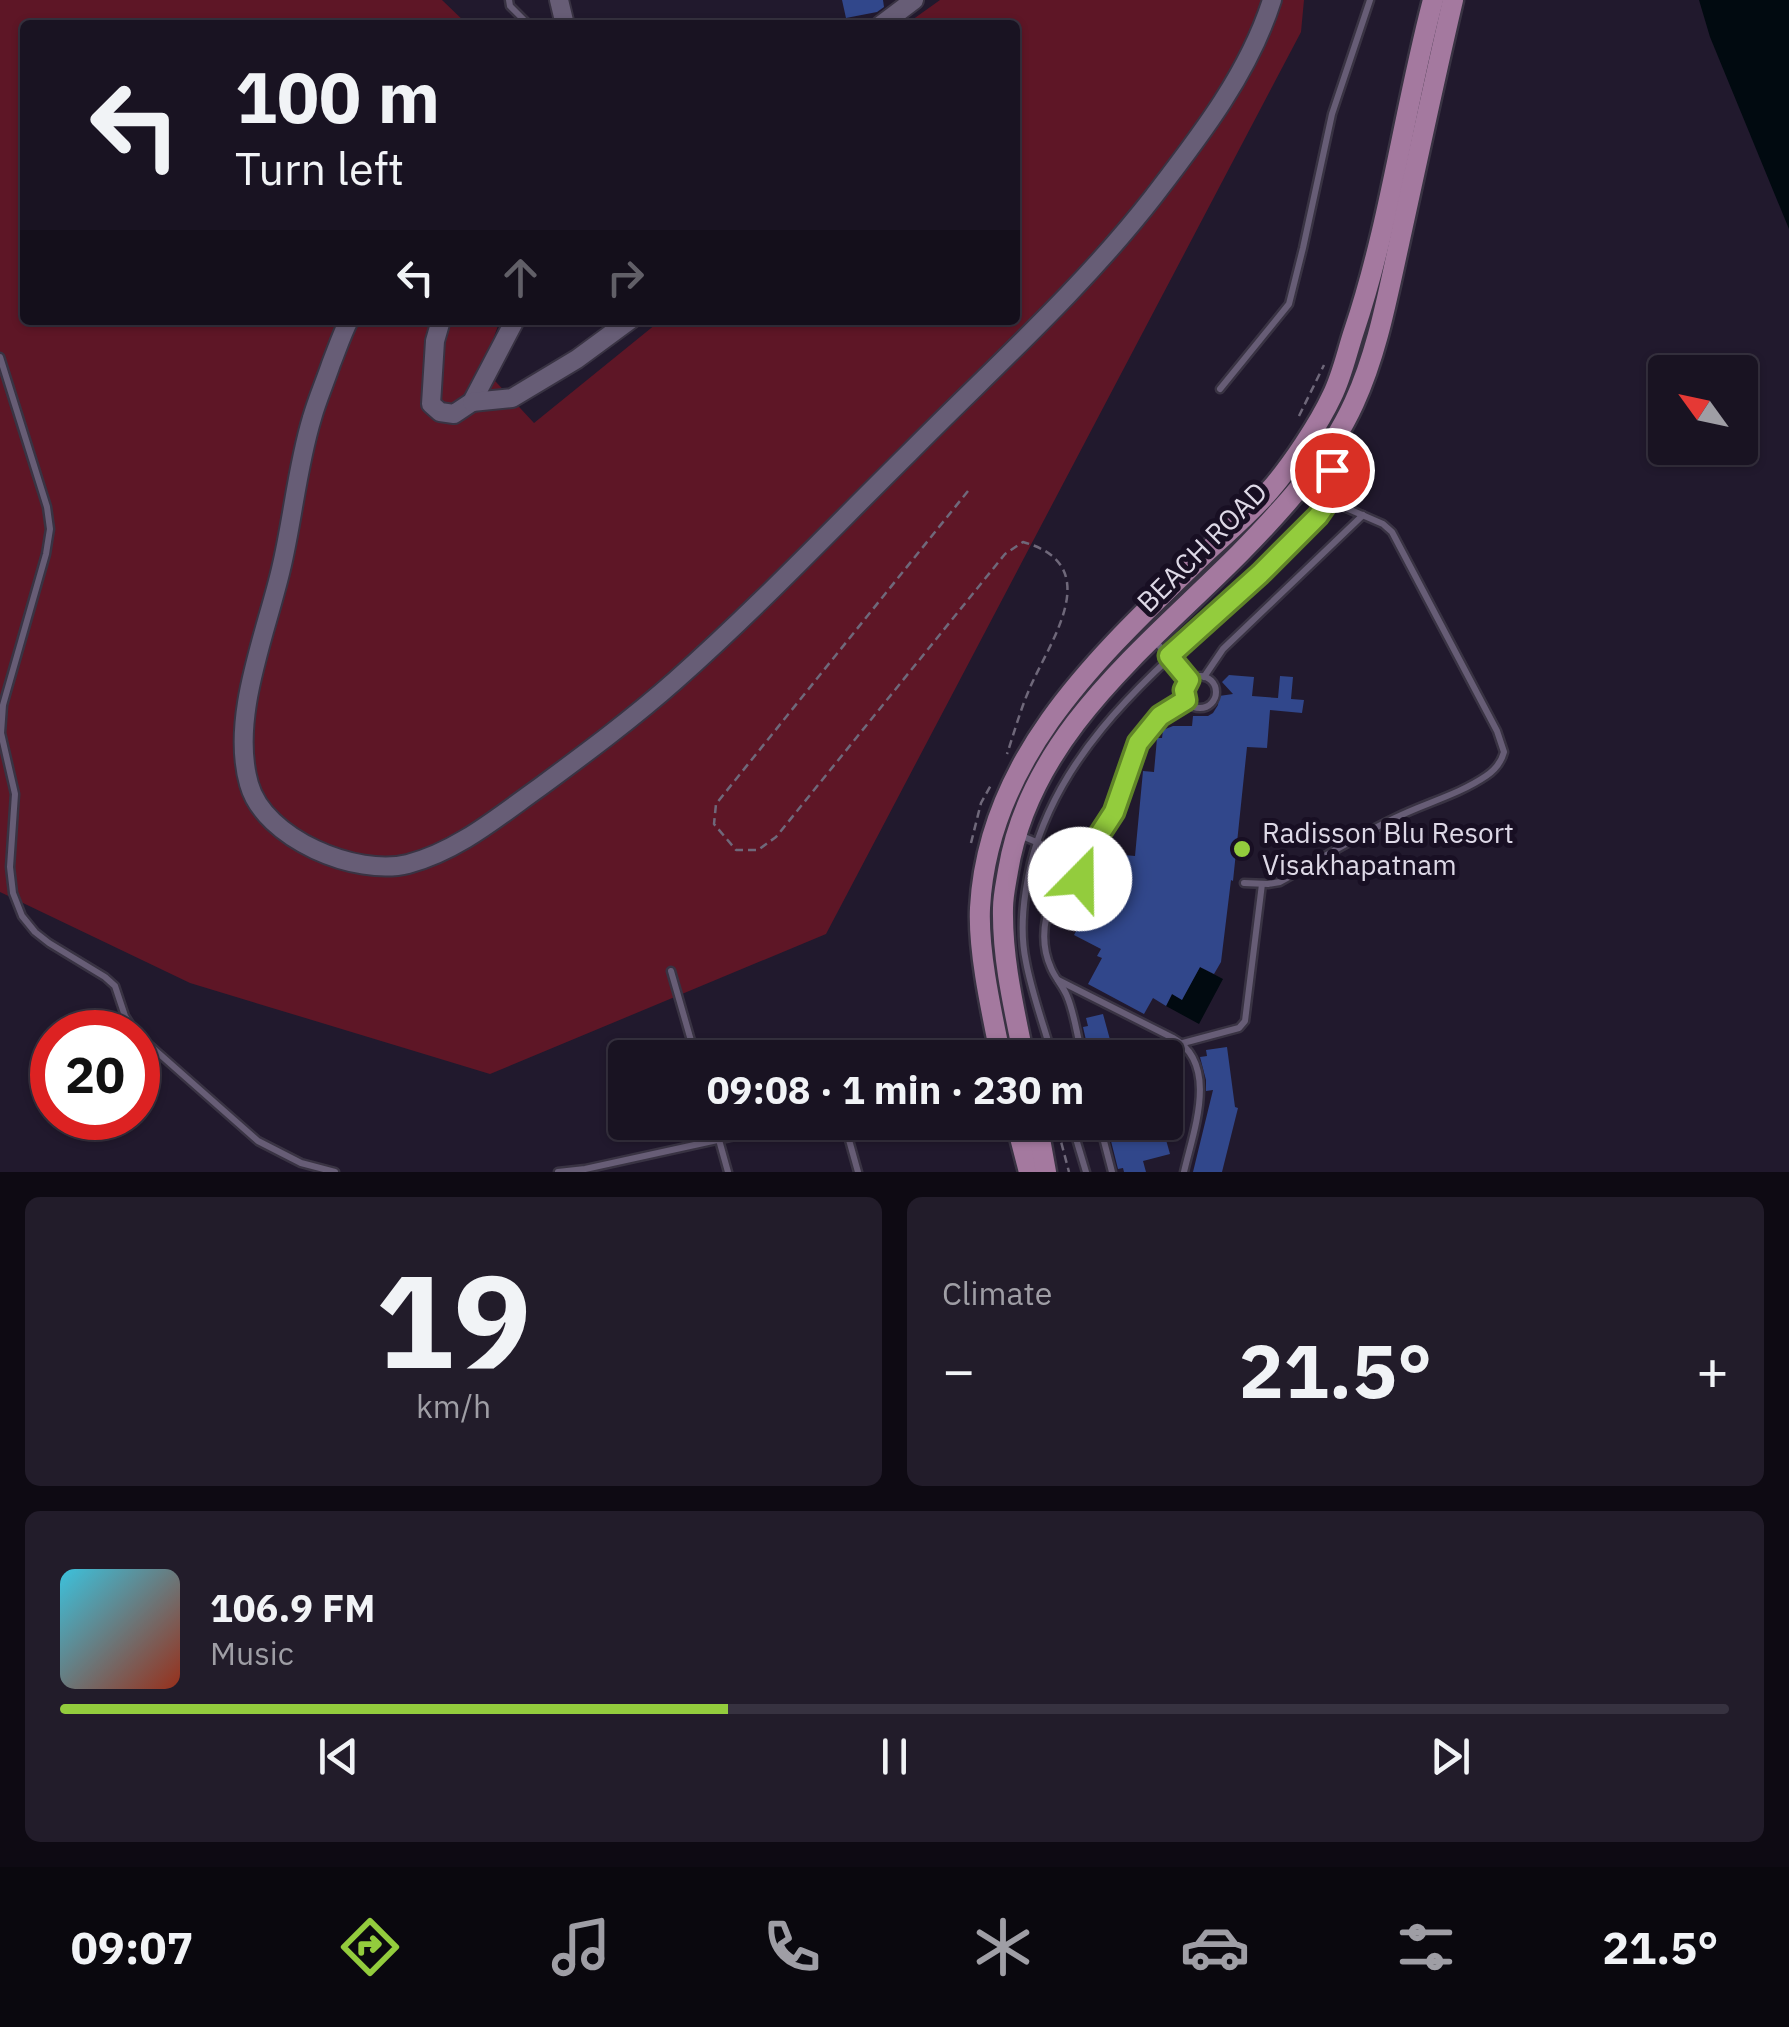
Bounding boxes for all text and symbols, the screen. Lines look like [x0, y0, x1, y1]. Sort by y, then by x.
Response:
text: 100 m [235, 51, 440, 142]
icon: left [70, 60, 200, 190]
text: Turn left [235, 139, 404, 197]
icon: left [388, 250, 443, 305]
icon: ahead [493, 250, 548, 305]
icon: right [598, 250, 653, 305]
north arrow [1648, 355, 1758, 465]
map controls [1648, 355, 1758, 465]
pin [1290, 428, 1375, 513]
icon: arrive [1305, 443, 1360, 498]
street label: BEACH ROAD [1129, 474, 1275, 620]
place label: Radisson Blu Resort Visakhapatnam [1262, 814, 1514, 883]
position arrow [1028, 827, 1132, 931]
marker: Radisson Blu Resort Visakhapatnam [1231, 838, 1253, 860]
speed limit sign: 20 [30, 1010, 160, 1140]
text: 09:08 · 1 min · 230 m [707, 1065, 1084, 1114]
text: 19 [375, 1235, 532, 1404]
text: Climate [942, 1272, 1052, 1314]
text: 21.5° [1239, 1321, 1432, 1419]
text: − [942, 1334, 975, 1405]
text: + [1696, 1334, 1729, 1405]
text: km/h [416, 1385, 491, 1427]
text: 106.9 FM [210, 1583, 375, 1632]
text: Music [210, 1632, 294, 1674]
icon: previous [311, 1729, 366, 1784]
icon: pause [867, 1729, 922, 1784]
icon: next [1423, 1729, 1478, 1784]
icon: directions [335, 1912, 405, 1982]
icon: music [546, 1912, 616, 1982]
icon: phone [757, 1912, 827, 1982]
icon: climate [968, 1912, 1038, 1982]
icon: car [1180, 1912, 1250, 1982]
icon: filters [1391, 1912, 1461, 1982]
text: 09:07 [71, 1918, 193, 1976]
text: 21.5° [1602, 1918, 1718, 1976]

